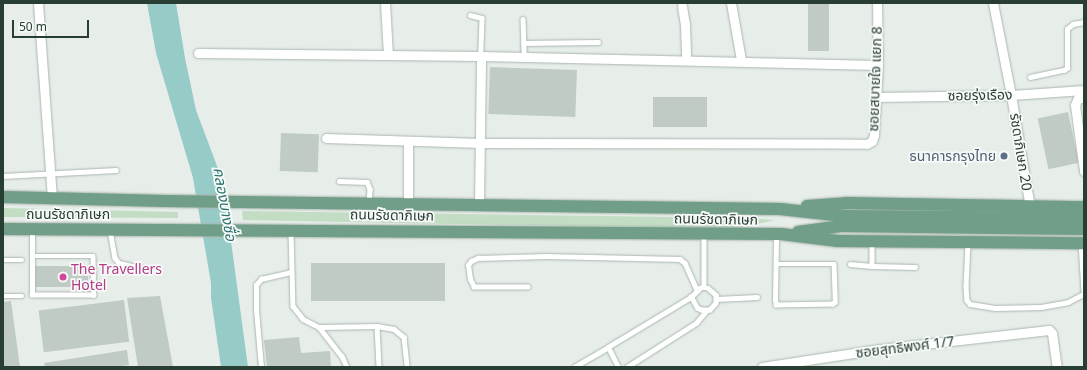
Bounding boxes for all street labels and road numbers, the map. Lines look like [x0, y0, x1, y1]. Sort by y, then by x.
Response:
street label: ซอยสบายใจ แยก 8 [865, 26, 885, 132]
street label: ซอยรุ่งเรือง [947, 86, 1013, 104]
street label: รัชดาภิเษก 20 [1007, 112, 1035, 192]
street label: ถนนรัชดาภิเษก [26, 206, 110, 222]
street label: ถนนรัชดาภิเษก [350, 206, 434, 224]
street label: ถนนรัชดาภิเษก [674, 210, 758, 228]
street label: ซอยสุทธิพงศ์ 1/7 [855, 333, 955, 361]

